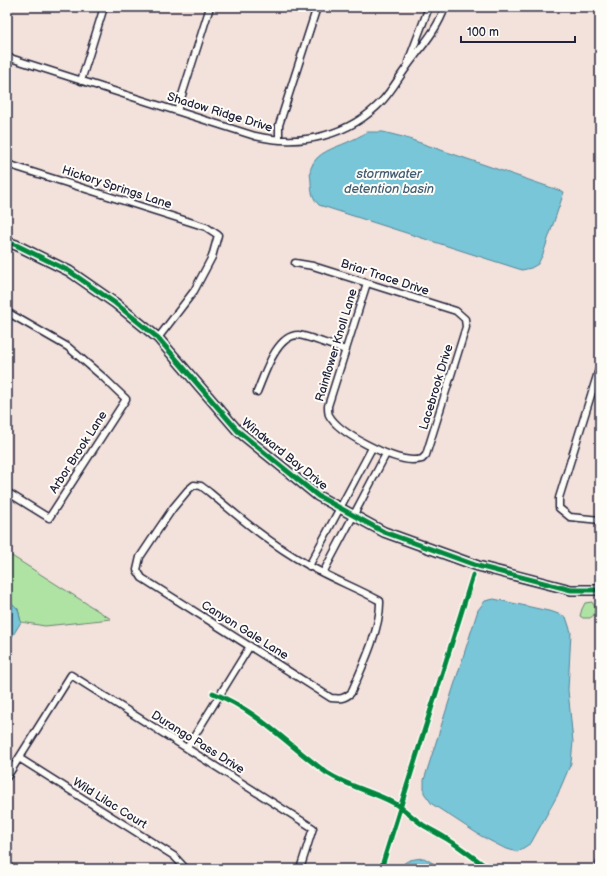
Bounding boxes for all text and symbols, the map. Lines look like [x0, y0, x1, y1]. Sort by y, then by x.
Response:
scale bar [461, 18, 575, 44]
text: 100 m [467, 25, 499, 40]
street label: Shadow Ridge Drive [165, 89, 274, 136]
street label: Hickory Springs Lane [60, 163, 174, 212]
water label: stormwater detention basin [344, 166, 434, 197]
street label: Briar Trace Drive [339, 256, 431, 299]
street label: Rainflower Knoll Lane [312, 287, 361, 403]
street label: Lacebrook Drive [416, 343, 457, 432]
street label: Arbor Brook Lane [46, 408, 111, 496]
street label: Windward Bay Drive [239, 415, 331, 494]
street label: Canyon Gale Lane [198, 598, 291, 663]
street label: Durango Pass Drive [148, 708, 247, 777]
street label: Wild Lilac Court [70, 775, 150, 832]

